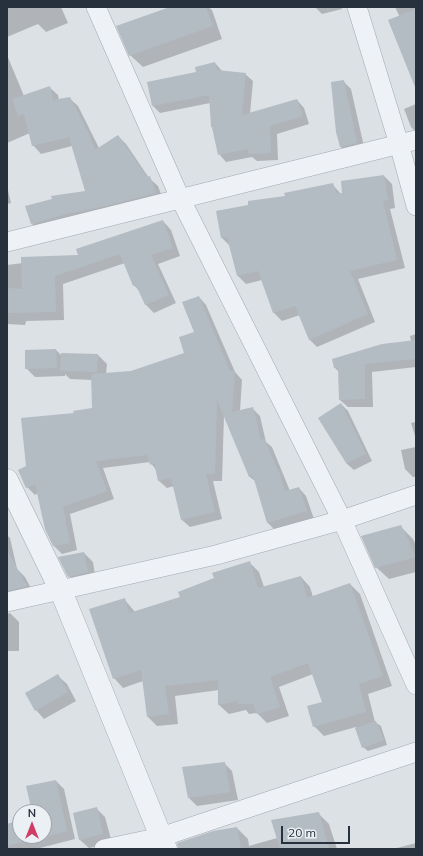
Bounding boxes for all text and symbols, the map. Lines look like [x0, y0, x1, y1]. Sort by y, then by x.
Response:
north arrow [12, 804, 52, 844]
text: N [28, 806, 36, 820]
scale bar [283, 818, 352, 844]
text: 20 m [288, 825, 316, 840]

